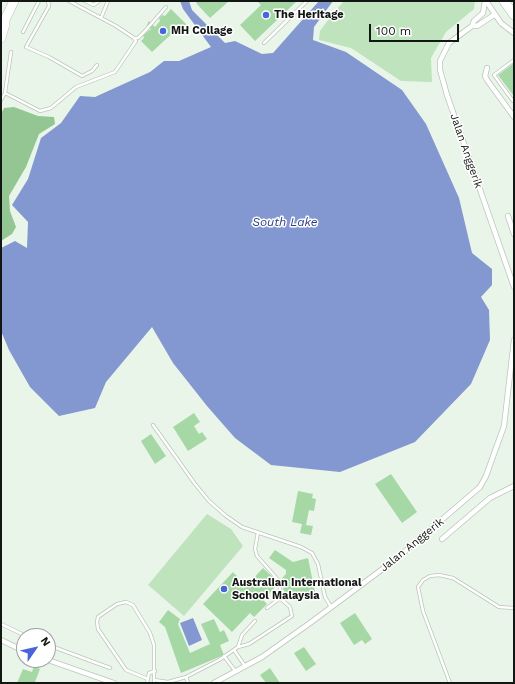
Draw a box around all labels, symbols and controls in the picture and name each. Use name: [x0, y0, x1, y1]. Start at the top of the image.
place label: The Heritage: [274, 8, 344, 22]
marker: The Heritage: [261, 10, 271, 20]
scale bar: [371, 16, 461, 42]
place label: MH Collage: [171, 24, 233, 38]
text: 100 m: [376, 24, 411, 38]
marker: MH Collage: [158, 26, 168, 36]
street label: Jalan Anggerik: [447, 112, 485, 190]
water label: South Lake: [252, 215, 318, 229]
street label: Jalan Anggerik: [377, 515, 447, 575]
place label: Australian International School Malaysia: [232, 576, 362, 602]
marker: Australian International School Malaysia: [219, 584, 229, 594]
north arrow: [16, 628, 56, 668]
text: N: [38, 635, 53, 649]

